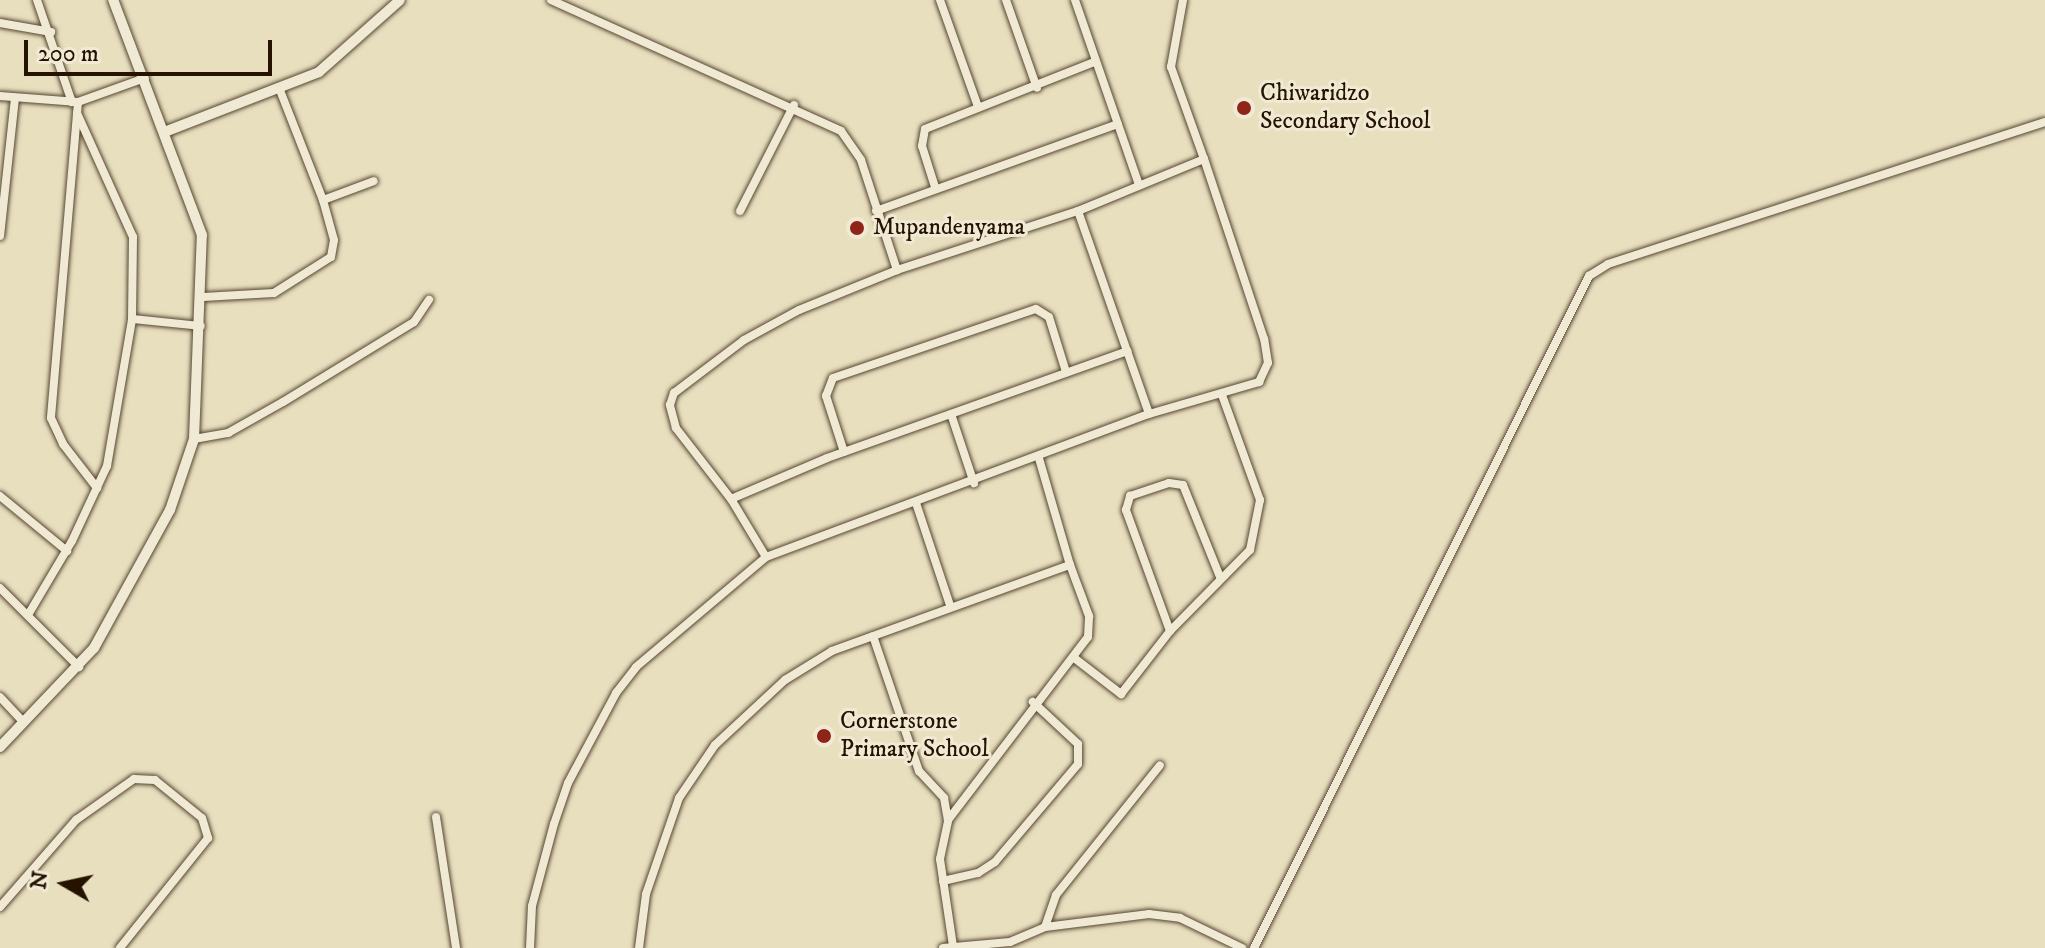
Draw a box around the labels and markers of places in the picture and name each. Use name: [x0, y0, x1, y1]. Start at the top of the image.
place label: Chiwaridzo Secondary School: [1260, 80, 1431, 136]
marker: Chiwaridzo Secondary School: [1235, 99, 1253, 117]
place label: Mupandenyama: [873, 214, 1025, 242]
marker: Mupandenyama: [848, 219, 866, 237]
place label: Cornerstone Primary School: [840, 708, 989, 764]
marker: Cornerstone Primary School: [815, 727, 833, 745]

